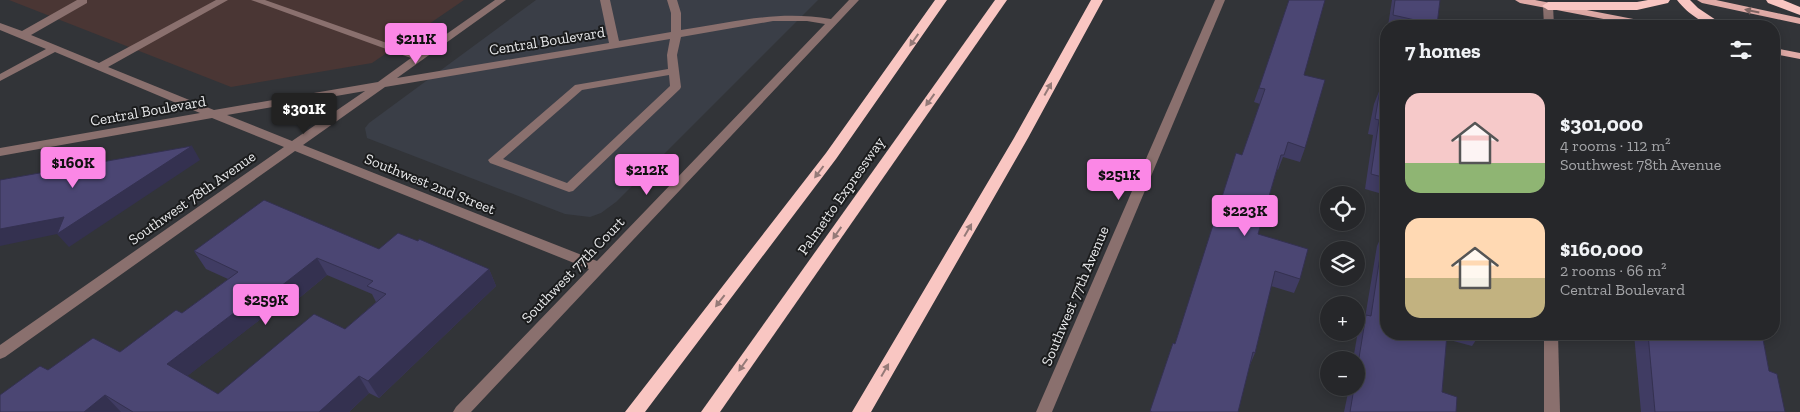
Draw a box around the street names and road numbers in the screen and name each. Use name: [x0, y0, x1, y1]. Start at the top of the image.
street label: Central Boulevard: [488, 23, 607, 59]
street label: Central Boulevard: [89, 92, 208, 130]
street label: Palmetto Expressway: [794, 133, 889, 258]
street label: Southwest 78th Avenue: [125, 147, 259, 249]
street label: Southwest 2nd Street: [362, 150, 498, 219]
street label: Southwest 77th Court: [518, 213, 629, 327]
street label: Southwest 77th Avenue: [1037, 223, 1113, 369]

